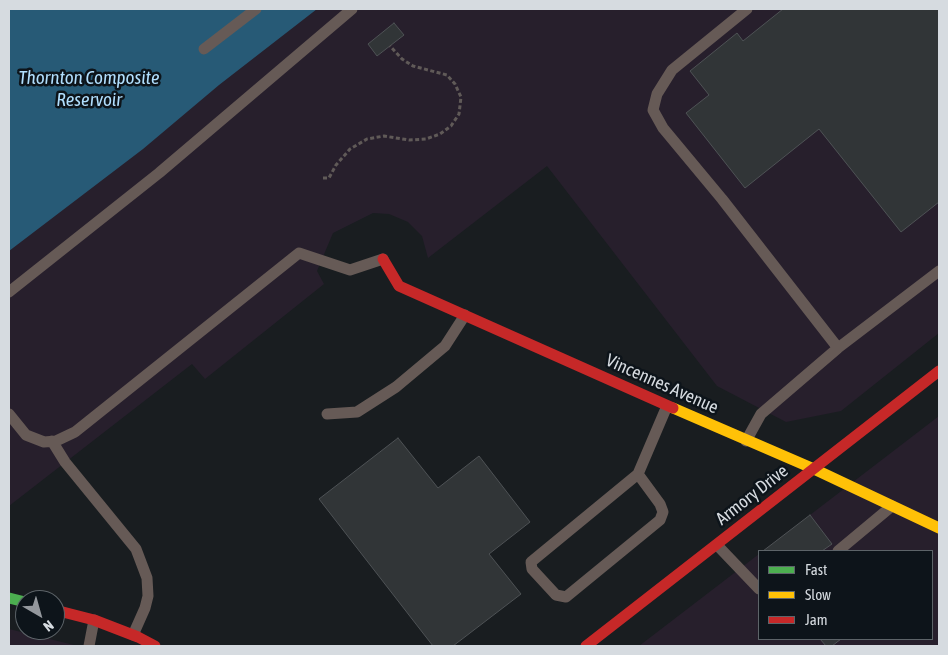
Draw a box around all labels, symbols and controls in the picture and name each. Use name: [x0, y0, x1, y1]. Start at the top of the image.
water label: Thornton Composite Reservoir: [18, 67, 160, 111]
street label: Vincennes Avenue: [602, 350, 722, 418]
street label: Armory Drive: [712, 460, 792, 530]
legend: [758, 550, 933, 640]
text: Fast: [805, 561, 827, 578]
text: Slow: [805, 586, 831, 603]
north arrow: [15, 590, 65, 640]
text: Jam: [805, 611, 828, 628]
text: N: [40, 617, 57, 635]

